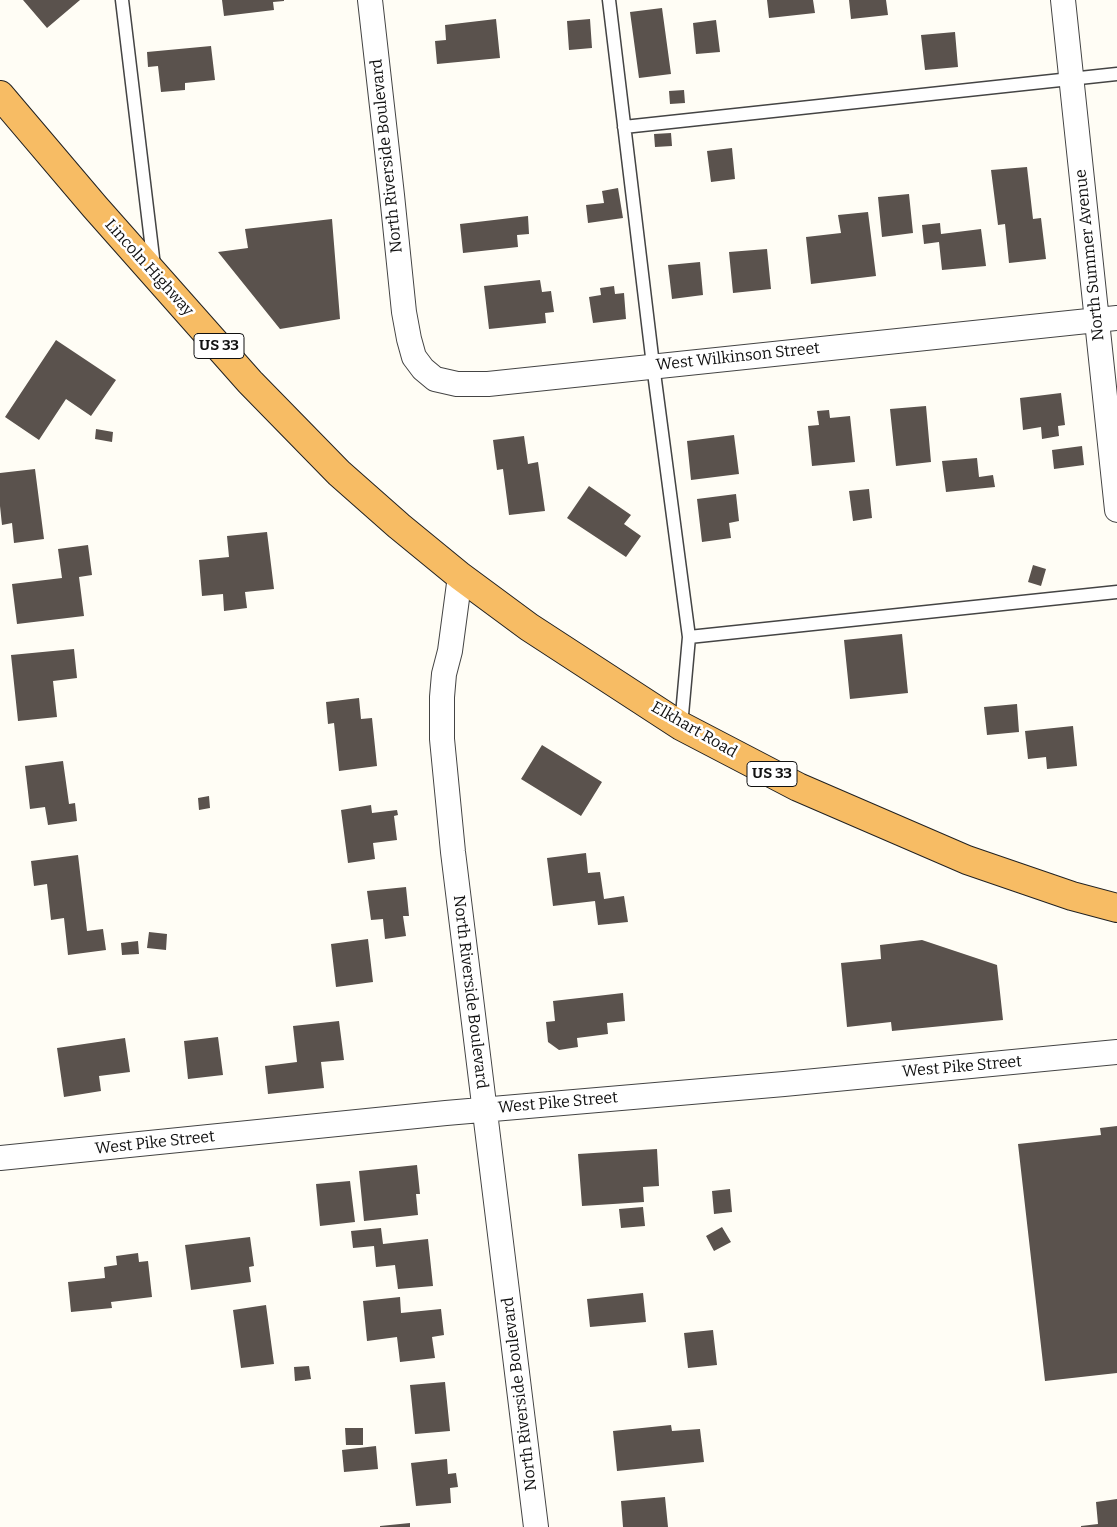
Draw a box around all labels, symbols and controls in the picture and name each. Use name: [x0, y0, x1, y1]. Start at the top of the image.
street label: North Riverside Boulevard: [367, 58, 407, 254]
street label: North Summer Avenue: [1071, 168, 1109, 342]
street label: Lincoln Highway: [101, 216, 197, 320]
road number: US 33: [194, 334, 244, 358]
street label: West Wilkinson Street: [655, 339, 821, 375]
street label: Elkhart Road: [648, 698, 740, 762]
road number: US 33: [747, 762, 797, 786]
street label: North Riverside Boulevard: [449, 894, 491, 1090]
street label: West Pike Street: [901, 1052, 1023, 1082]
street label: West Pike Street: [497, 1088, 619, 1118]
street label: West Pike Street: [94, 1127, 216, 1159]
street label: North Riverside Boulevard: [499, 1296, 541, 1492]

